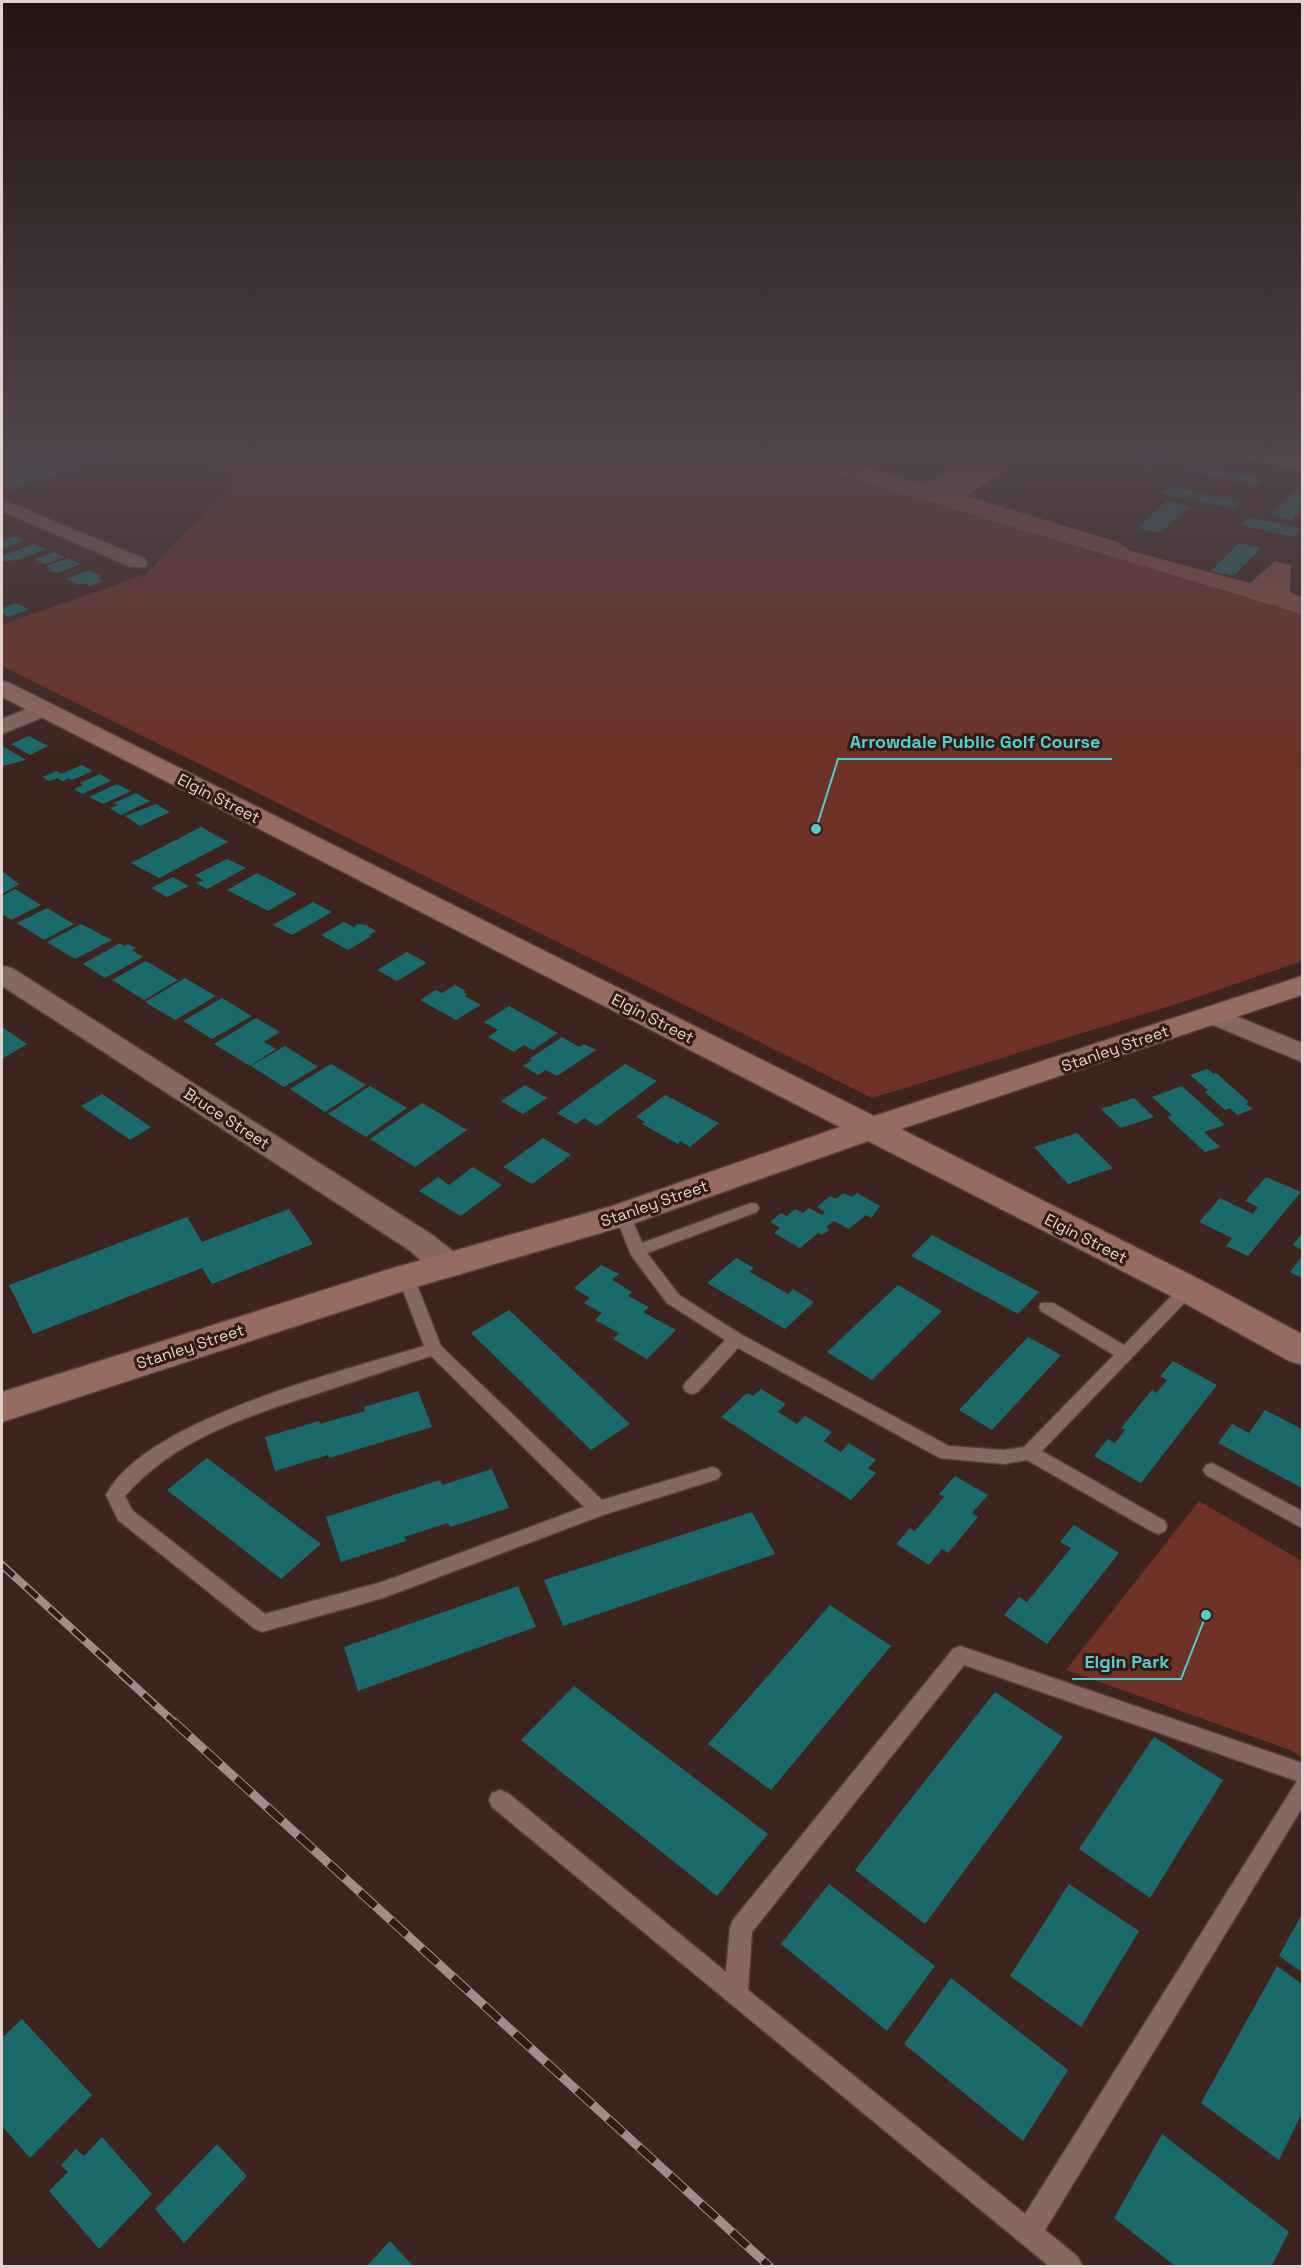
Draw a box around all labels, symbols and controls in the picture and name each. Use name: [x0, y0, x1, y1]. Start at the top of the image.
callout: Arrowdale Public Golf Course: [838, 723, 1112, 759]
text: Arrowdale Public Golf Course: [850, 730, 1100, 753]
street label: Elgin Street: [174, 769, 264, 828]
street label: Elgin Street: [608, 989, 698, 1048]
street label: Stanley Street: [1059, 1020, 1172, 1077]
street label: Bruce Street: [180, 1083, 274, 1154]
street label: Stanley Street: [598, 1175, 711, 1232]
street label: Elgin Street: [1041, 1209, 1131, 1268]
street label: Stanley Street: [133, 1319, 247, 1374]
callout: Elgin Park: [1072, 1643, 1181, 1679]
text: Elgin Park: [1084, 1650, 1170, 1673]

